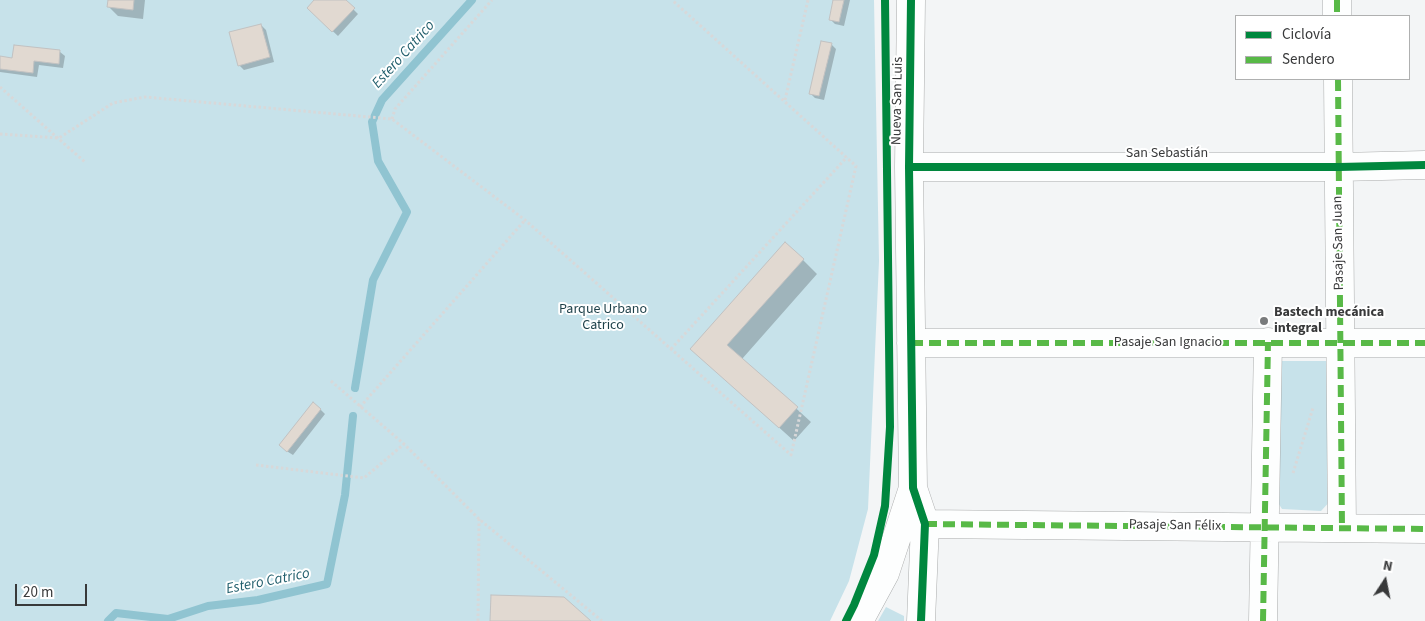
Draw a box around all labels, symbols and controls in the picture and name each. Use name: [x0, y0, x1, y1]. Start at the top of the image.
legend: [1235, 15, 1410, 80]
water label: Estero Catrico: [369, 17, 439, 93]
text: Ciclovía: [1282, 24, 1331, 45]
text: Sendero: [1282, 49, 1335, 70]
street label: Nueva San Luis: [889, 57, 907, 145]
street label: San Sebastián: [1126, 146, 1208, 162]
street label: Pasaje San Juan: [1330, 196, 1348, 290]
park label: Parque Urbano Catrico: [559, 302, 647, 334]
place label: Bastech mecánica integral: [1274, 305, 1384, 338]
marker: Bastech mecánica integral: [1258, 315, 1270, 327]
street label: Pasaje San Ignacio: [1114, 335, 1222, 351]
street label: Pasaje San Félix: [1129, 517, 1221, 535]
north arrow: [1360, 556, 1410, 606]
text: N: [1381, 556, 1394, 577]
water label: Estero Catrico: [225, 565, 311, 599]
scale bar: [18, 574, 90, 606]
text: 20 m: [23, 582, 53, 603]

